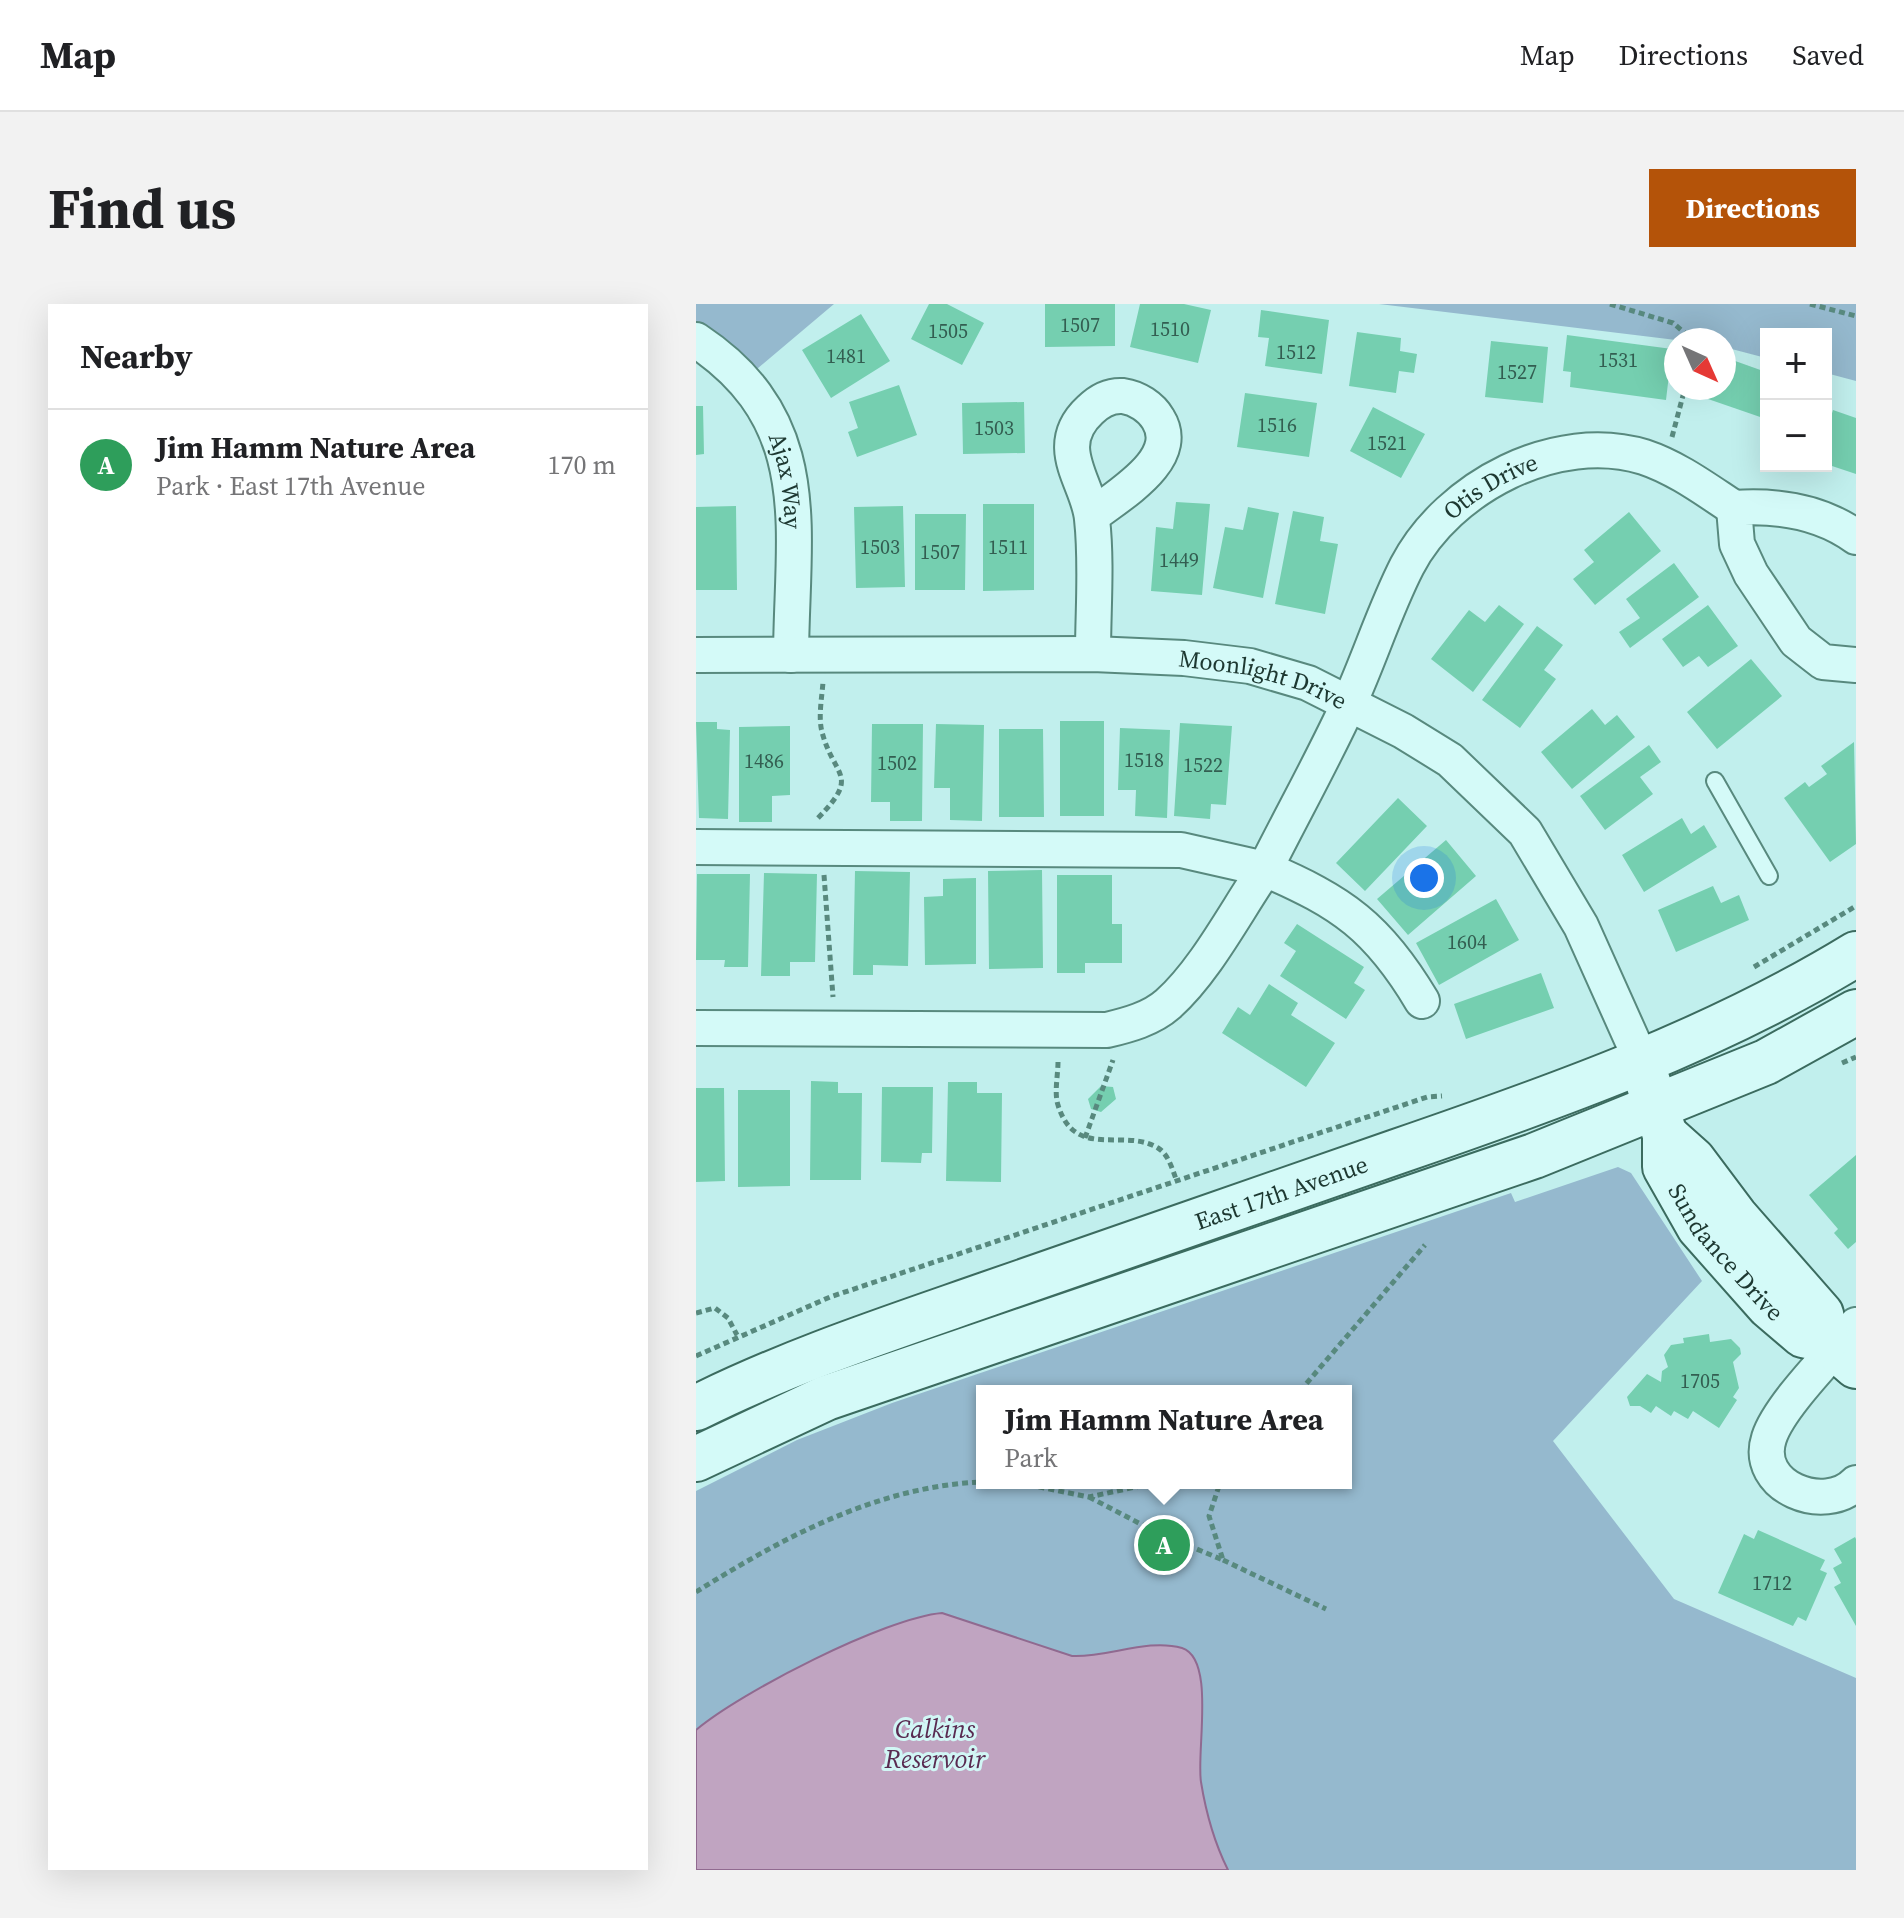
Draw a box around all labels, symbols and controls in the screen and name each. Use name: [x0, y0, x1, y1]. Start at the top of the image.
text: Map: [40, 29, 116, 81]
text: Map: [1520, 36, 1575, 74]
text: Directions: [1619, 36, 1748, 74]
text: Saved: [1792, 36, 1864, 74]
button: Directions: [1649, 169, 1856, 247]
text: Find us: [48, 170, 236, 247]
house number: 1507: [1060, 311, 1100, 339]
house number: 1510: [1150, 315, 1190, 343]
house number: 1505: [928, 317, 968, 345]
north arrow: [1664, 328, 1736, 400]
map controls: [1760, 328, 1832, 472]
button: +: [1760, 328, 1832, 400]
text: Nearby: [80, 333, 193, 379]
house number: 1512: [1276, 338, 1316, 366]
house number: 1481: [826, 342, 866, 370]
house number: 1531: [1598, 346, 1638, 374]
house number: 1527: [1497, 358, 1537, 386]
button: −: [1760, 400, 1832, 472]
house number: 1516: [1257, 411, 1297, 439]
house number: 1503: [974, 414, 1014, 442]
text: Jim Hamm Nature Area: [156, 427, 476, 468]
street label: Ajax Way: [761, 428, 810, 530]
house number: 1521: [1367, 429, 1407, 457]
street label: Otis Drive: [1435, 445, 1542, 527]
text: A: [97, 447, 115, 483]
text: 170 m: [548, 447, 616, 483]
text: Park · East 17th Avenue: [156, 468, 425, 504]
house number: 1503: [860, 533, 900, 561]
house number: 1511: [988, 533, 1028, 561]
house number: 1507: [920, 538, 960, 566]
house number: 1449: [1159, 546, 1199, 574]
street label: Moonlight Drive: [1177, 641, 1353, 717]
house number: 1518: [1124, 746, 1164, 774]
house number: 1486: [744, 747, 784, 775]
house number: 1502: [877, 749, 917, 777]
house number: 1522: [1183, 751, 1223, 779]
your location: [1404, 858, 1444, 898]
house number: 1604: [1447, 928, 1487, 956]
street label: East 17th Avenue: [1190, 1147, 1372, 1237]
street label: Sundance Drive: [1661, 1177, 1791, 1328]
house number: 1705: [1680, 1367, 1720, 1395]
popup: [976, 1385, 1352, 1489]
text: Jim Hamm Nature Area: [1004, 1399, 1324, 1440]
text: Park: [1004, 1440, 1058, 1476]
pin: A: [1138, 1515, 1190, 1575]
house number: 1712: [1752, 1569, 1792, 1597]
water label: Calkins Reservoir: [884, 1711, 986, 1777]

